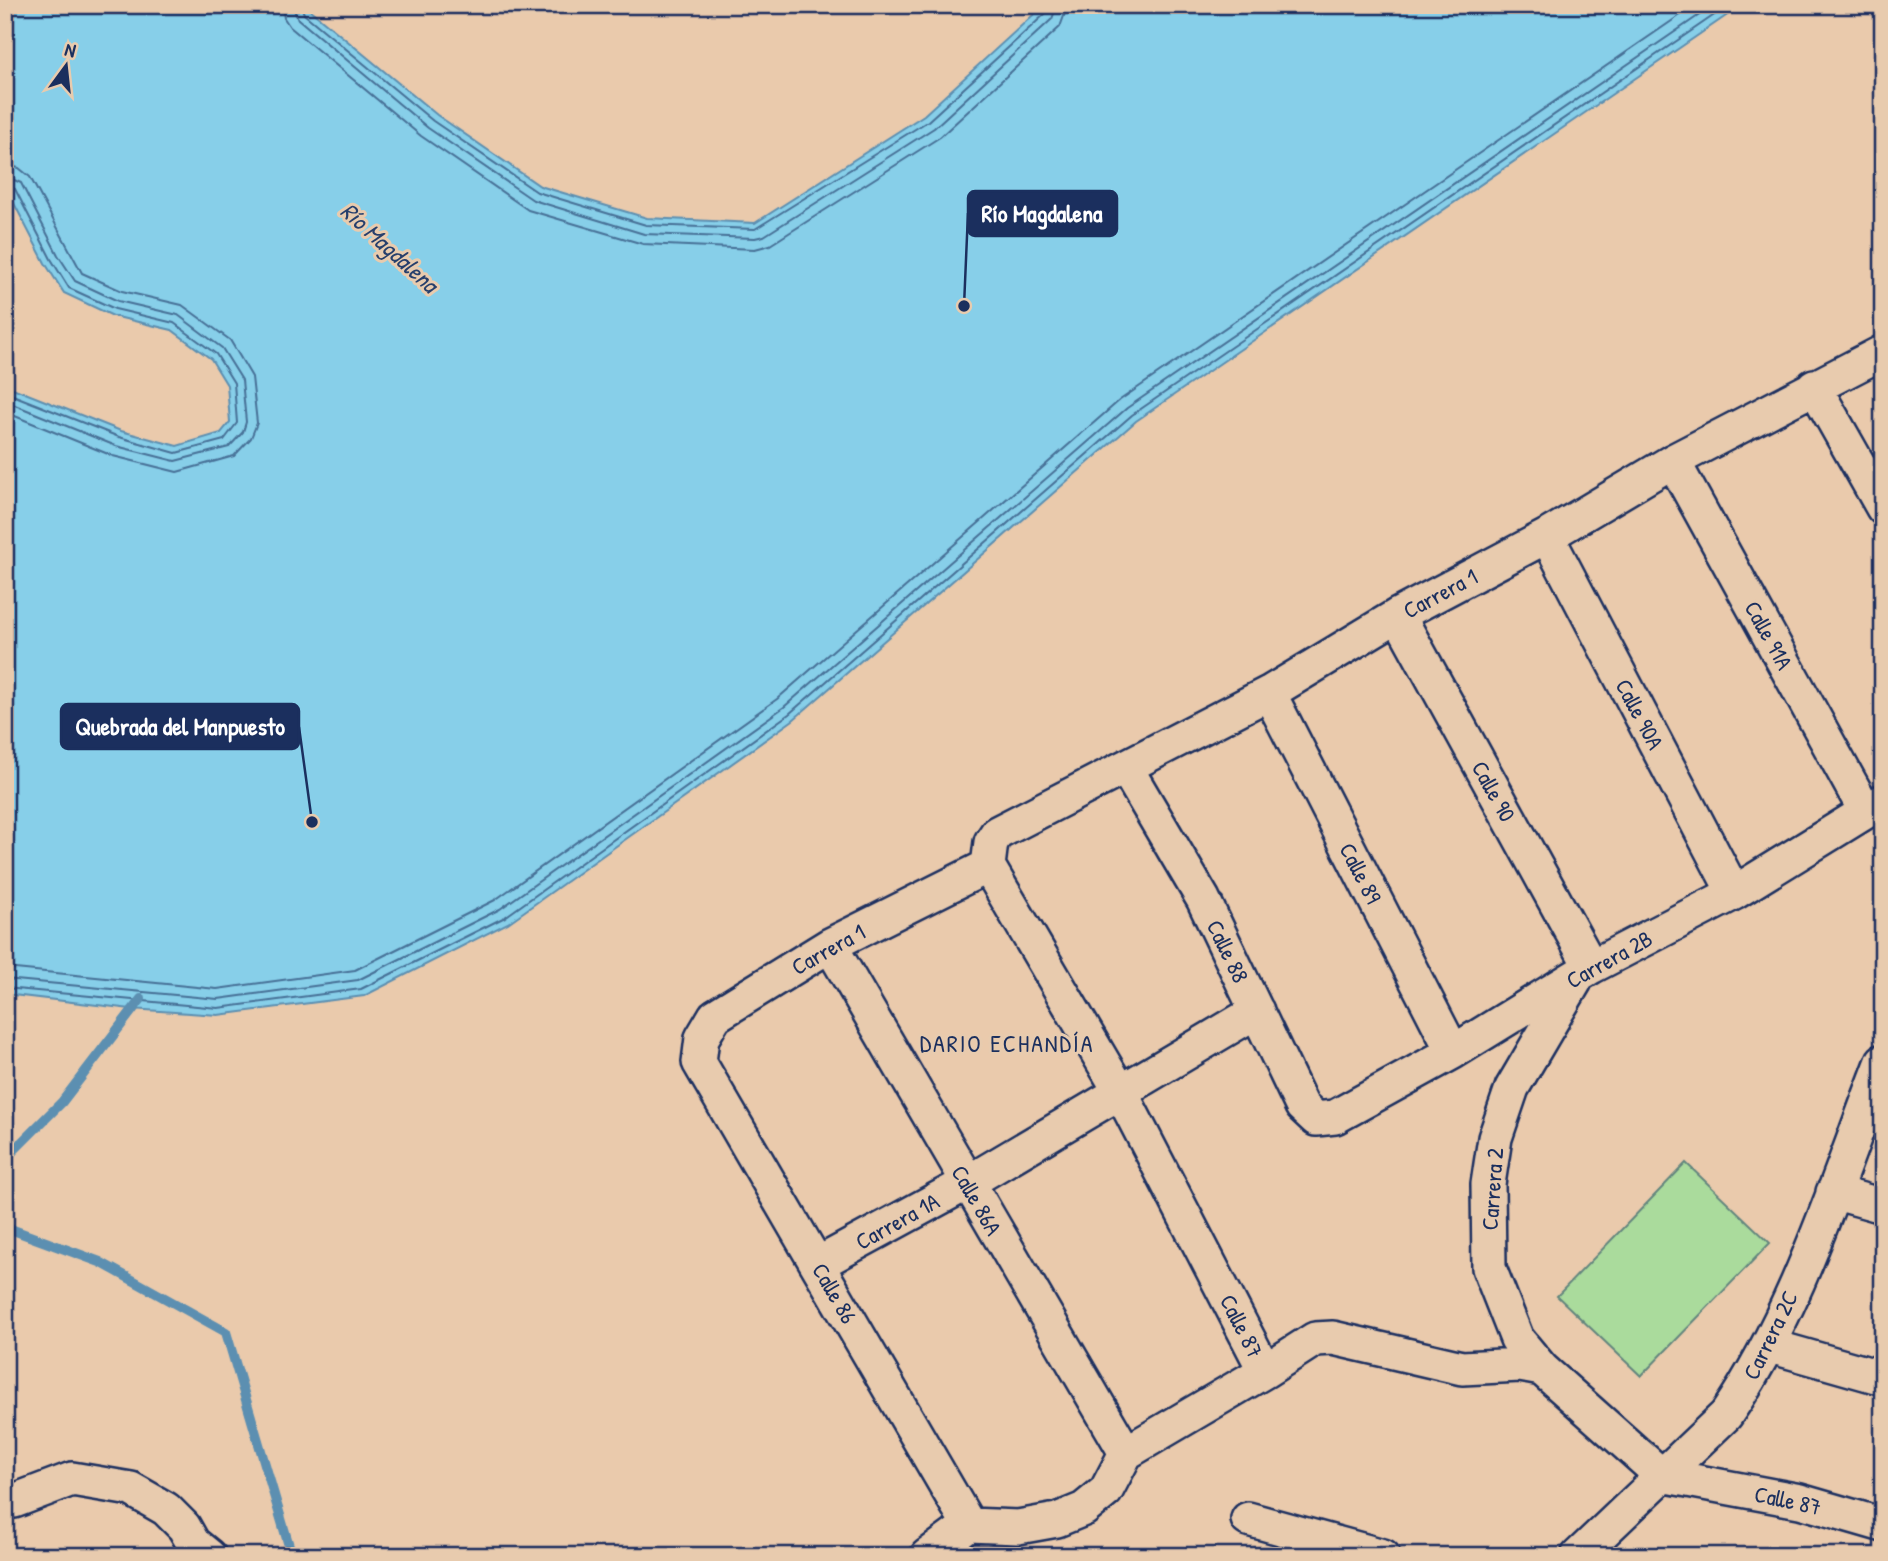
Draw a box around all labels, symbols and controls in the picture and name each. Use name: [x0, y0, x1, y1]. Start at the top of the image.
north arrow: [32, 32, 102, 102]
text: N: [62, 36, 79, 63]
callout: Río Magdalena: [968, 191, 1117, 236]
water label: Río Magdalena: [334, 195, 448, 302]
text: Río Magdalena: [982, 197, 1103, 230]
street label: Carrera 1: [1397, 561, 1483, 625]
street label: Calle 91A: [1738, 595, 1800, 675]
street label: Calle 90A: [1608, 673, 1672, 755]
callout: Quebrada del Manpuesto: [61, 704, 299, 749]
text: Quebrada del Manpuesto: [75, 710, 285, 743]
street label: Calle 90: [1465, 755, 1523, 827]
street label: Calle 89: [1333, 837, 1389, 909]
street label: Calle 88: [1200, 915, 1256, 987]
street label: Carrera 1: [786, 916, 870, 982]
street label: Carrera 2B: [1560, 923, 1658, 995]
district label: DARIO ECHANDÍA: [920, 1027, 1094, 1059]
street label: Carrera 2: [1474, 1147, 1510, 1231]
street label: Calle 86A: [944, 1159, 1010, 1241]
street label: Carrera 1A: [850, 1185, 944, 1257]
street label: Calle 86: [805, 1257, 865, 1329]
street label: Carrera 2C: [1735, 1286, 1805, 1384]
street label: Calle 87: [1213, 1289, 1271, 1363]
street label: Calle 87: [1752, 1478, 1824, 1522]

